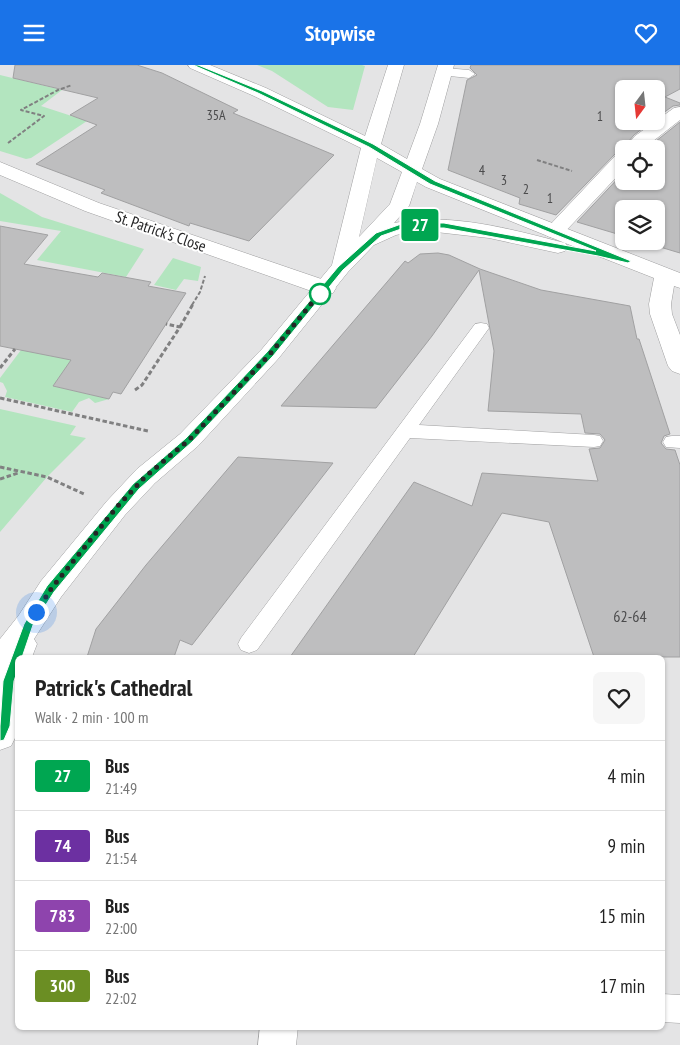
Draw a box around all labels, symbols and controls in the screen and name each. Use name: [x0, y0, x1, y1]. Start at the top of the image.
icon: menu: [20, 19, 48, 47]
text: Stopwise: [305, 19, 375, 47]
icon: heart: [632, 19, 660, 47]
north arrow: [615, 80, 665, 130]
map controls: [615, 80, 665, 250]
house number: 35A: [206, 106, 226, 124]
house number: 1: [597, 107, 603, 125]
button: locate: [615, 140, 665, 190]
house number: 4: [479, 161, 486, 179]
house number: 3: [501, 171, 507, 189]
house number: 2: [523, 180, 529, 198]
house number: 1: [547, 189, 553, 207]
button: layers: [615, 200, 665, 250]
street label: St. Patrick's Close: [113, 206, 209, 256]
line badge: 27: [398, 209, 442, 241]
text: 27: [411, 213, 429, 236]
unlabelled marker: [309, 283, 331, 305]
your location: [24, 600, 49, 625]
house number: 62-64: [613, 606, 647, 626]
text: Patrick's Cathedral: [35, 672, 192, 703]
button: heart: [593, 672, 645, 724]
text: Walk · 2 min · 100 m: [35, 707, 148, 727]
text: Bus: [105, 754, 129, 778]
text: 27: [54, 764, 71, 787]
text: 4 min: [608, 764, 645, 788]
text: 21:49: [105, 778, 137, 798]
text: Bus: [105, 824, 129, 848]
text: 74: [54, 834, 71, 857]
text: 9 min: [608, 834, 645, 858]
text: 21:54: [105, 848, 137, 868]
text: Bus: [105, 894, 129, 918]
text: 783: [50, 904, 75, 927]
text: 15 min: [599, 904, 645, 928]
text: 22:00: [105, 918, 137, 938]
text: Bus: [105, 964, 129, 988]
text: 300: [50, 974, 75, 997]
text: 17 min: [600, 974, 645, 998]
text: 22:02: [105, 988, 137, 1008]

